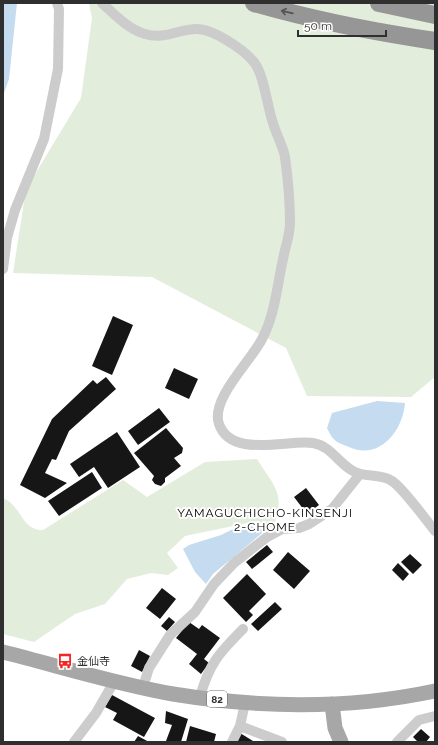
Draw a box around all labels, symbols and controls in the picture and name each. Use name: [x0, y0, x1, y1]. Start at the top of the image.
one-way arrow: [281, 8, 294, 15]
scale bar: [298, 12, 386, 38]
text: 50 m: [304, 19, 332, 33]
district label: YAMAGUCHICHO-KINSENJI 2-CHOME: [177, 506, 353, 534]
bus stop icon: 金仙寺: [56, 652, 74, 670]
place label: 金仙寺: [77, 655, 110, 668]
road number: 82: [207, 691, 227, 707]

